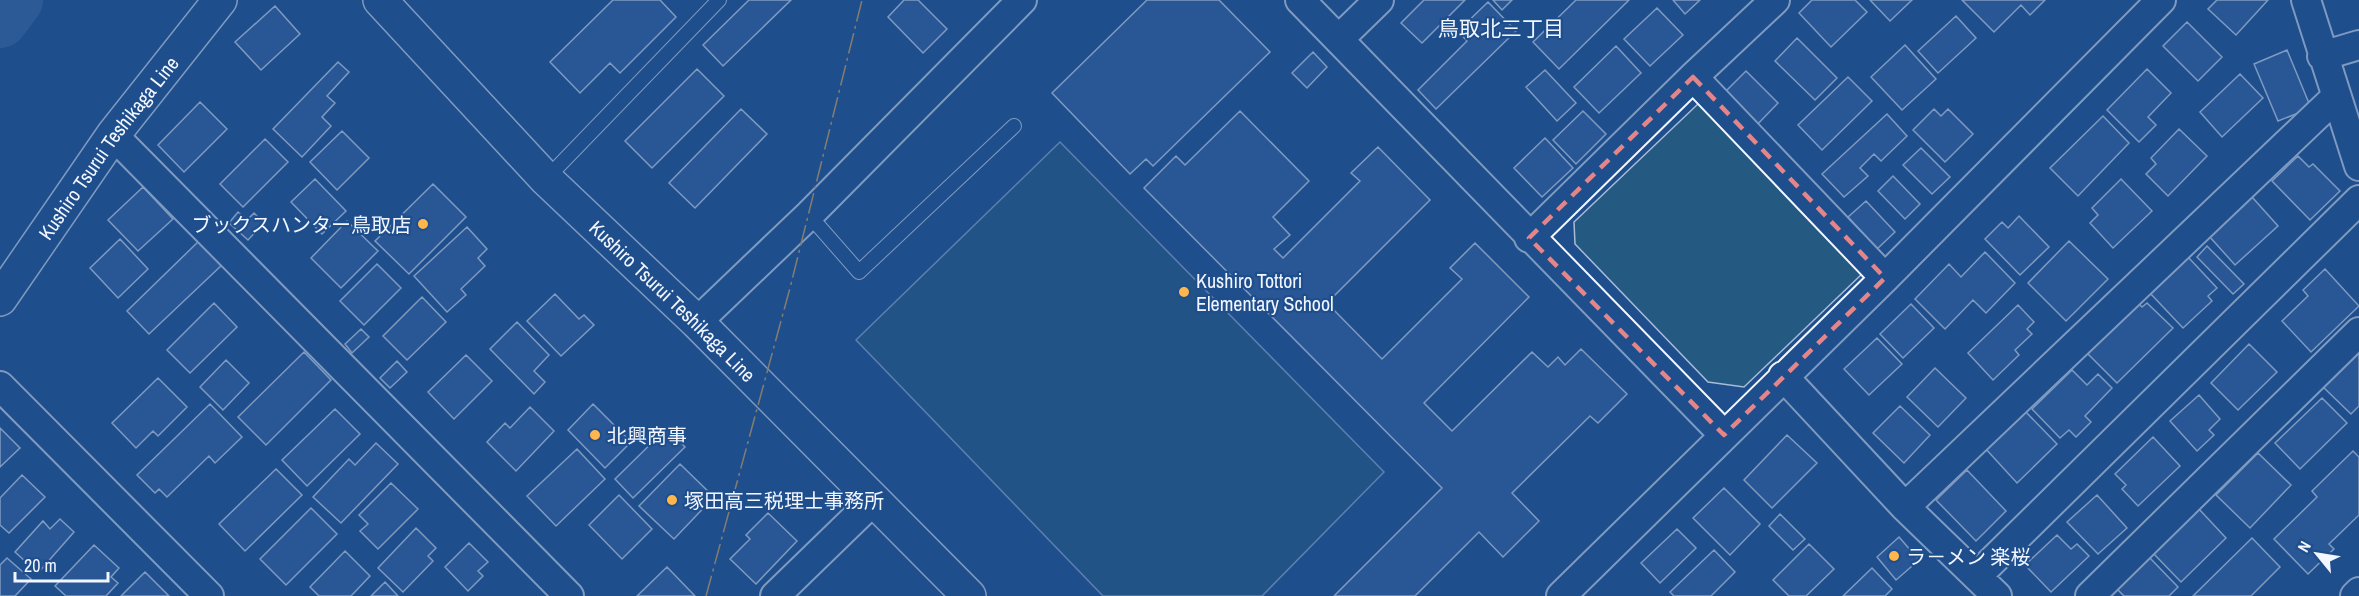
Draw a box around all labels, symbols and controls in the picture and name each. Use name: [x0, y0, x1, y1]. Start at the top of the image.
district label: 鳥取北三丁目: [1438, 14, 1564, 43]
street label: Kushiro Tsurui Teshikaga Line: [32, 50, 184, 245]
place label: ブックスハンター鳥取店: [192, 211, 411, 238]
street label: Kushiro Tsurui Teshikaga Line: [584, 214, 762, 387]
marker: ブックスハンター鳥取店: [416, 217, 430, 231]
place label: Kushiro Tottori Elementary School: [1196, 267, 1334, 317]
marker: Kushiro Tottori Elementary School: [1177, 285, 1191, 299]
place label: 北興商事: [607, 422, 687, 449]
marker: 北興商事: [588, 428, 602, 442]
place label: 塚田高三税理士事務所: [684, 487, 884, 514]
marker: 塚田高三税理士事務所: [665, 493, 679, 507]
north arrow: [2287, 524, 2347, 584]
text: N: [2292, 537, 2316, 556]
place label: ラ－メン 楽桜: [1906, 543, 2031, 570]
scale bar: [15, 545, 108, 583]
marker: ラ－メン 楽桜: [1887, 549, 1901, 563]
text: 20 m: [24, 553, 57, 578]

